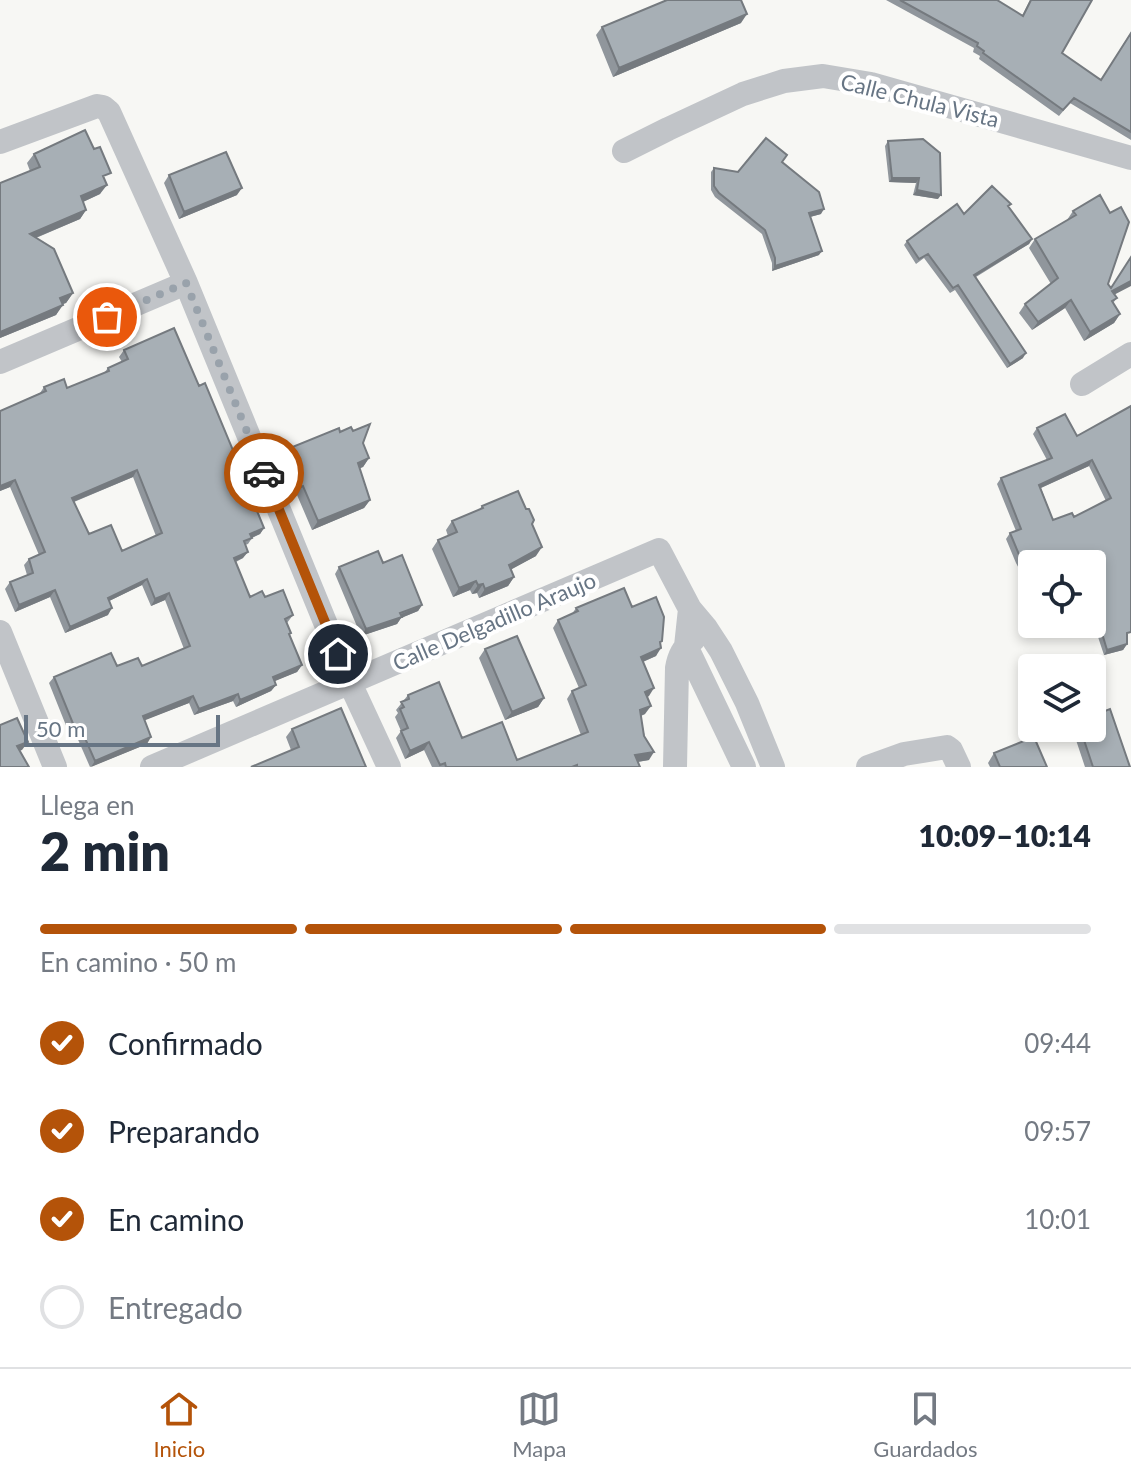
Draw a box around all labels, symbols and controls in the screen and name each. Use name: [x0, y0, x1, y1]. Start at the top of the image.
street label: Calle Chula Vista: [838, 67, 1002, 133]
pin: [73, 283, 141, 351]
icon: bag: [85, 295, 129, 339]
courier: [224, 433, 304, 513]
icon: car: [242, 451, 286, 495]
map controls: [1018, 550, 1106, 742]
button: locate: [1018, 550, 1106, 638]
street label: Calle Delgadillo Araujo: [388, 566, 600, 676]
pin: [304, 620, 372, 688]
icon: home: [316, 632, 360, 676]
button: layers: [1018, 654, 1106, 742]
scale bar: [24, 711, 220, 747]
text: 50 m: [36, 715, 85, 742]
text: Llega en: [40, 789, 135, 821]
text: 10:09–10:14: [918, 817, 1091, 853]
text: 2 min: [40, 820, 170, 882]
text: En camino · 50 m: [40, 946, 236, 978]
icon: check: [40, 1021, 84, 1065]
text: Confirmado: [108, 1025, 263, 1061]
text: 09:44: [1024, 1027, 1091, 1059]
icon: check: [40, 1109, 84, 1153]
text: Preparando: [108, 1113, 260, 1149]
text: 09:57: [1024, 1115, 1091, 1147]
icon: check: [40, 1197, 84, 1241]
text: En camino: [108, 1201, 244, 1237]
text: 10:01: [1024, 1203, 1091, 1235]
text: Entregado: [108, 1289, 243, 1325]
tab: Inicio: [153, 1387, 205, 1462]
tab: Mapa: [512, 1387, 566, 1462]
tab: Guardados: [873, 1387, 978, 1462]

